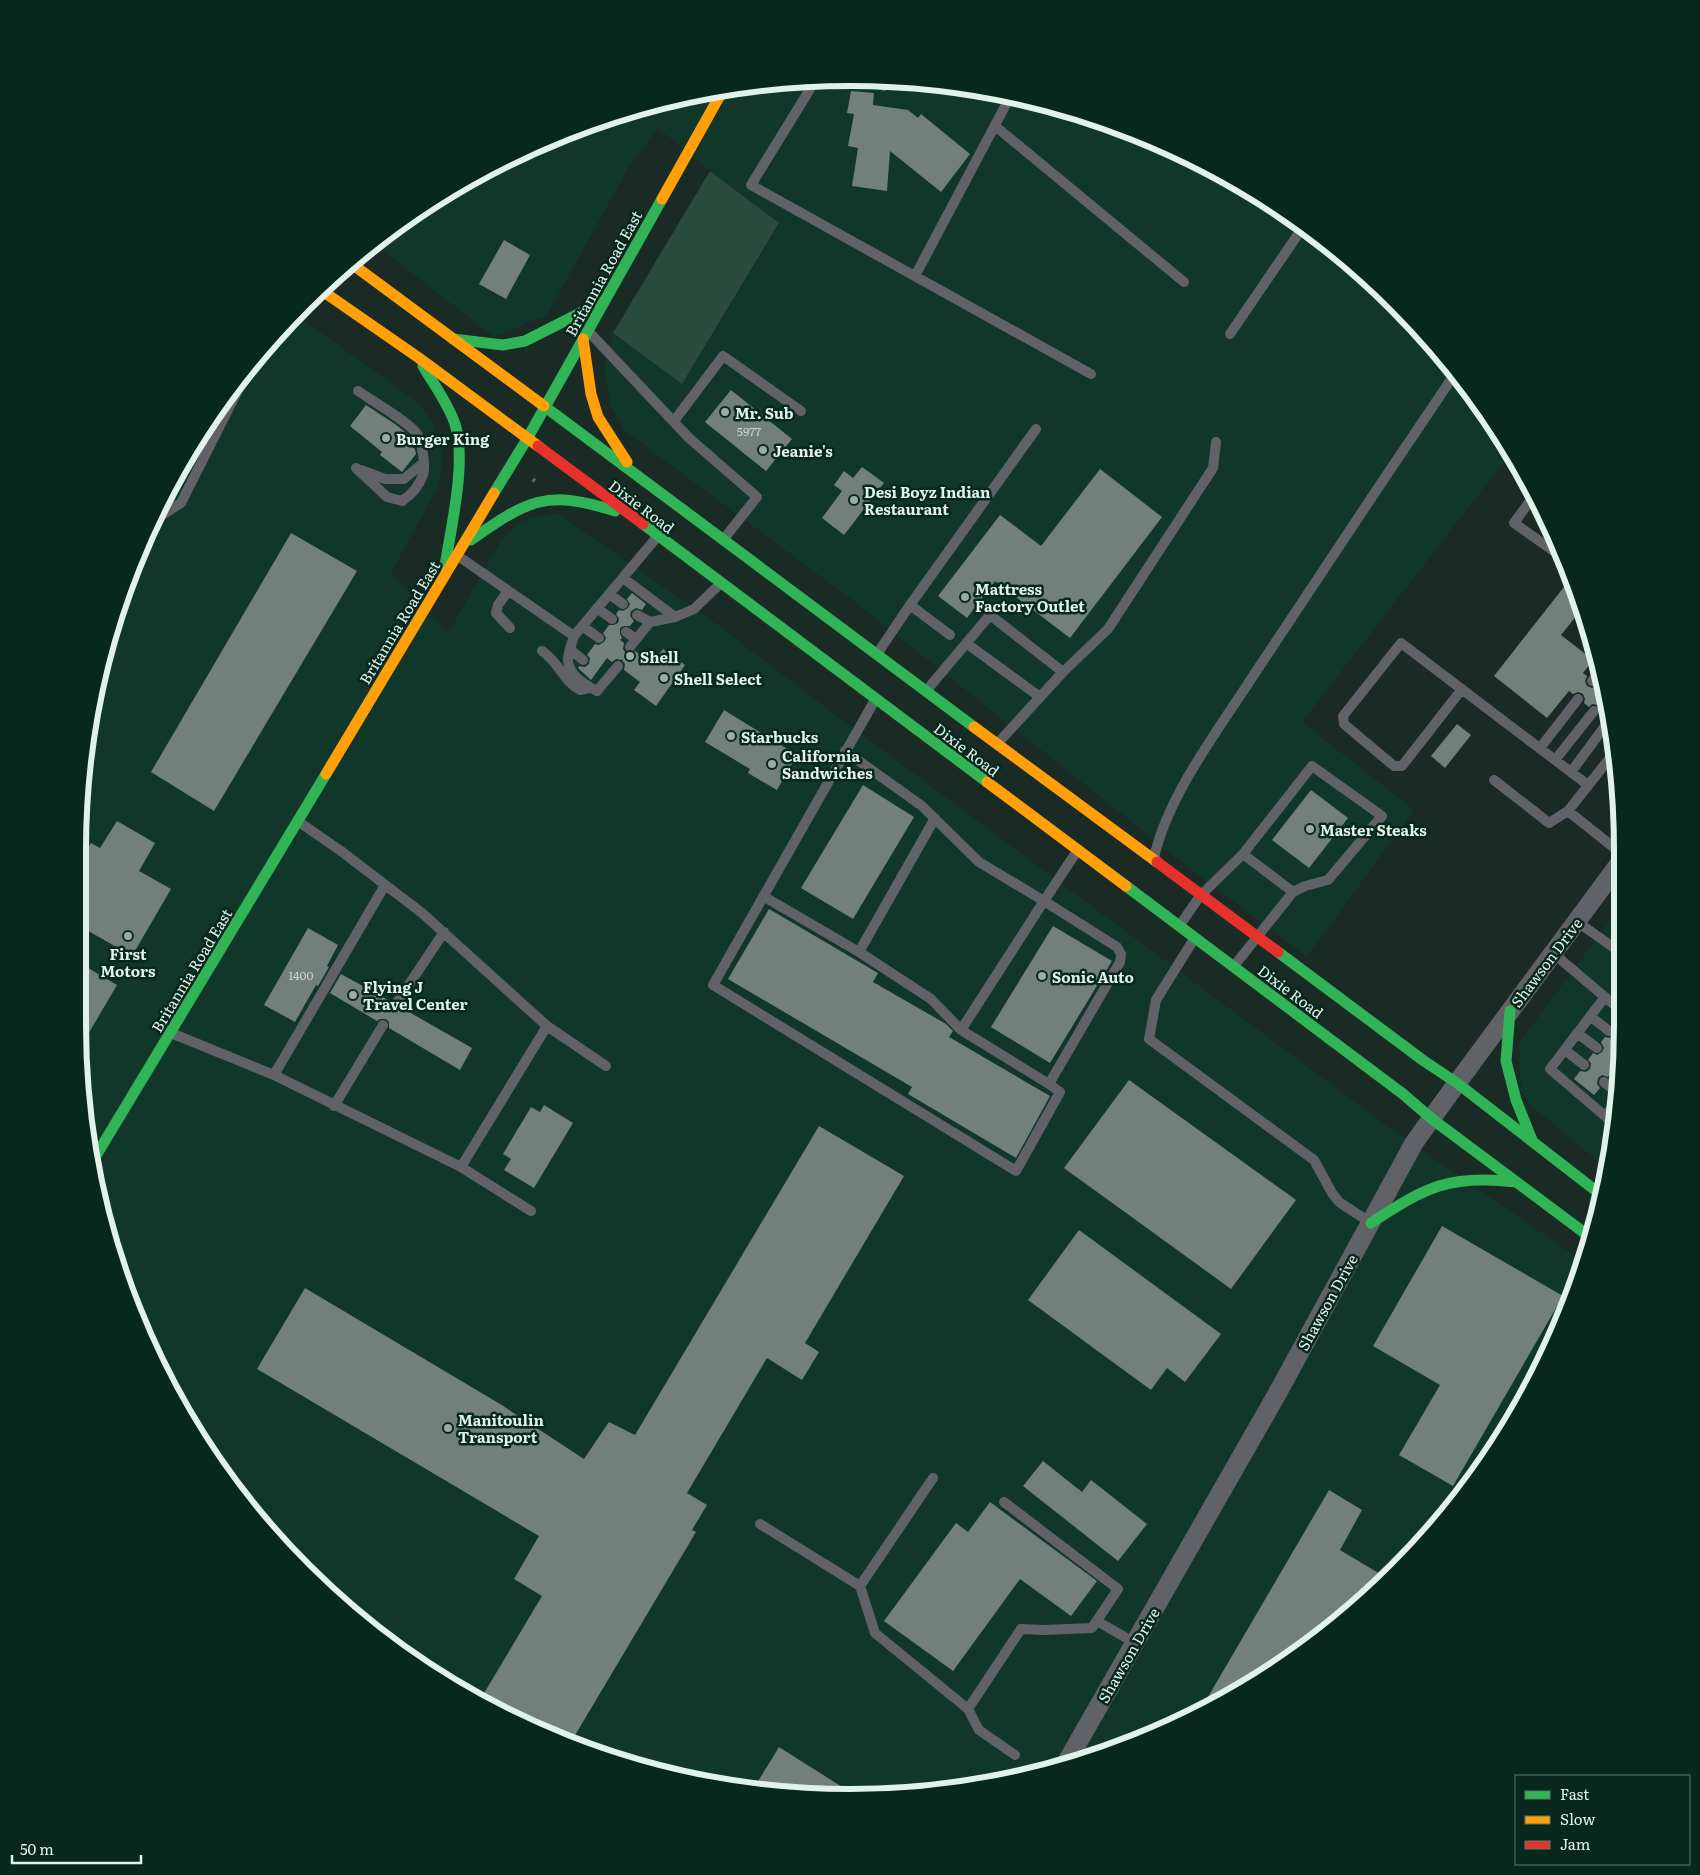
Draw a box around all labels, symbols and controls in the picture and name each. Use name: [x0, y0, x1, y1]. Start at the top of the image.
street label: Britannia Road East: [559, 206, 647, 340]
place label: Mr. Sub: [735, 401, 794, 424]
marker: Mr. Sub: [719, 406, 731, 418]
house number: 5977: [737, 422, 761, 440]
place label: Burger King: [396, 427, 490, 450]
marker: Burger King: [380, 432, 392, 444]
place label: Jeanie's: [773, 439, 833, 462]
marker: Jeanie's: [757, 444, 769, 456]
street label: Dixie Road: [604, 474, 680, 538]
place label: Desi Boyz Indian Restaurant: [864, 480, 991, 520]
marker: Desi Boyz Indian Restaurant: [848, 494, 860, 506]
street label: Britannia Road East: [353, 556, 445, 688]
place label: Mattress Factory Outlet: [975, 577, 1085, 617]
marker: Mattress Factory Outlet: [959, 591, 971, 603]
place label: Shell: [640, 645, 679, 668]
marker: Shell: [624, 650, 636, 662]
place label: Shell Select: [674, 667, 762, 690]
marker: Shell Select: [658, 672, 670, 684]
street label: Dixie Road: [929, 717, 1005, 781]
place label: Starbucks: [741, 725, 819, 748]
marker: Starbucks: [725, 730, 737, 742]
place label: California Sandwiches: [782, 744, 873, 784]
marker: California Sandwiches: [766, 758, 778, 770]
place label: Master Steaks: [1320, 818, 1427, 841]
marker: Master Steaks: [1304, 823, 1316, 835]
street label: Britannia Road East: [145, 904, 237, 1036]
street label: Shawson Drive: [1505, 912, 1588, 1012]
marker: First Motors: [122, 930, 134, 942]
place label: First Motors: [100, 942, 156, 982]
street label: Dixie Road: [1253, 959, 1329, 1023]
place label: Sonic Auto: [1052, 965, 1134, 988]
house number: 1400: [289, 966, 314, 984]
marker: Sonic Auto: [1036, 970, 1048, 982]
place label: Flying J Travel Center: [363, 975, 468, 1015]
marker: Flying J Travel Center: [347, 989, 359, 1001]
street label: Shawson Drive: [1291, 1249, 1363, 1354]
place label: Manitoulin Transport: [458, 1408, 544, 1448]
marker: Manitoulin Transport: [442, 1422, 454, 1434]
street label: Shawson Drive: [1091, 1603, 1165, 1707]
legend: [1515, 1775, 1690, 1865]
text: Fast: [1560, 1782, 1589, 1805]
text: Slow: [1560, 1807, 1595, 1830]
scale bar: [12, 1832, 141, 1864]
text: Jam: [1560, 1832, 1591, 1855]
text: 50 m: [20, 1837, 54, 1860]

